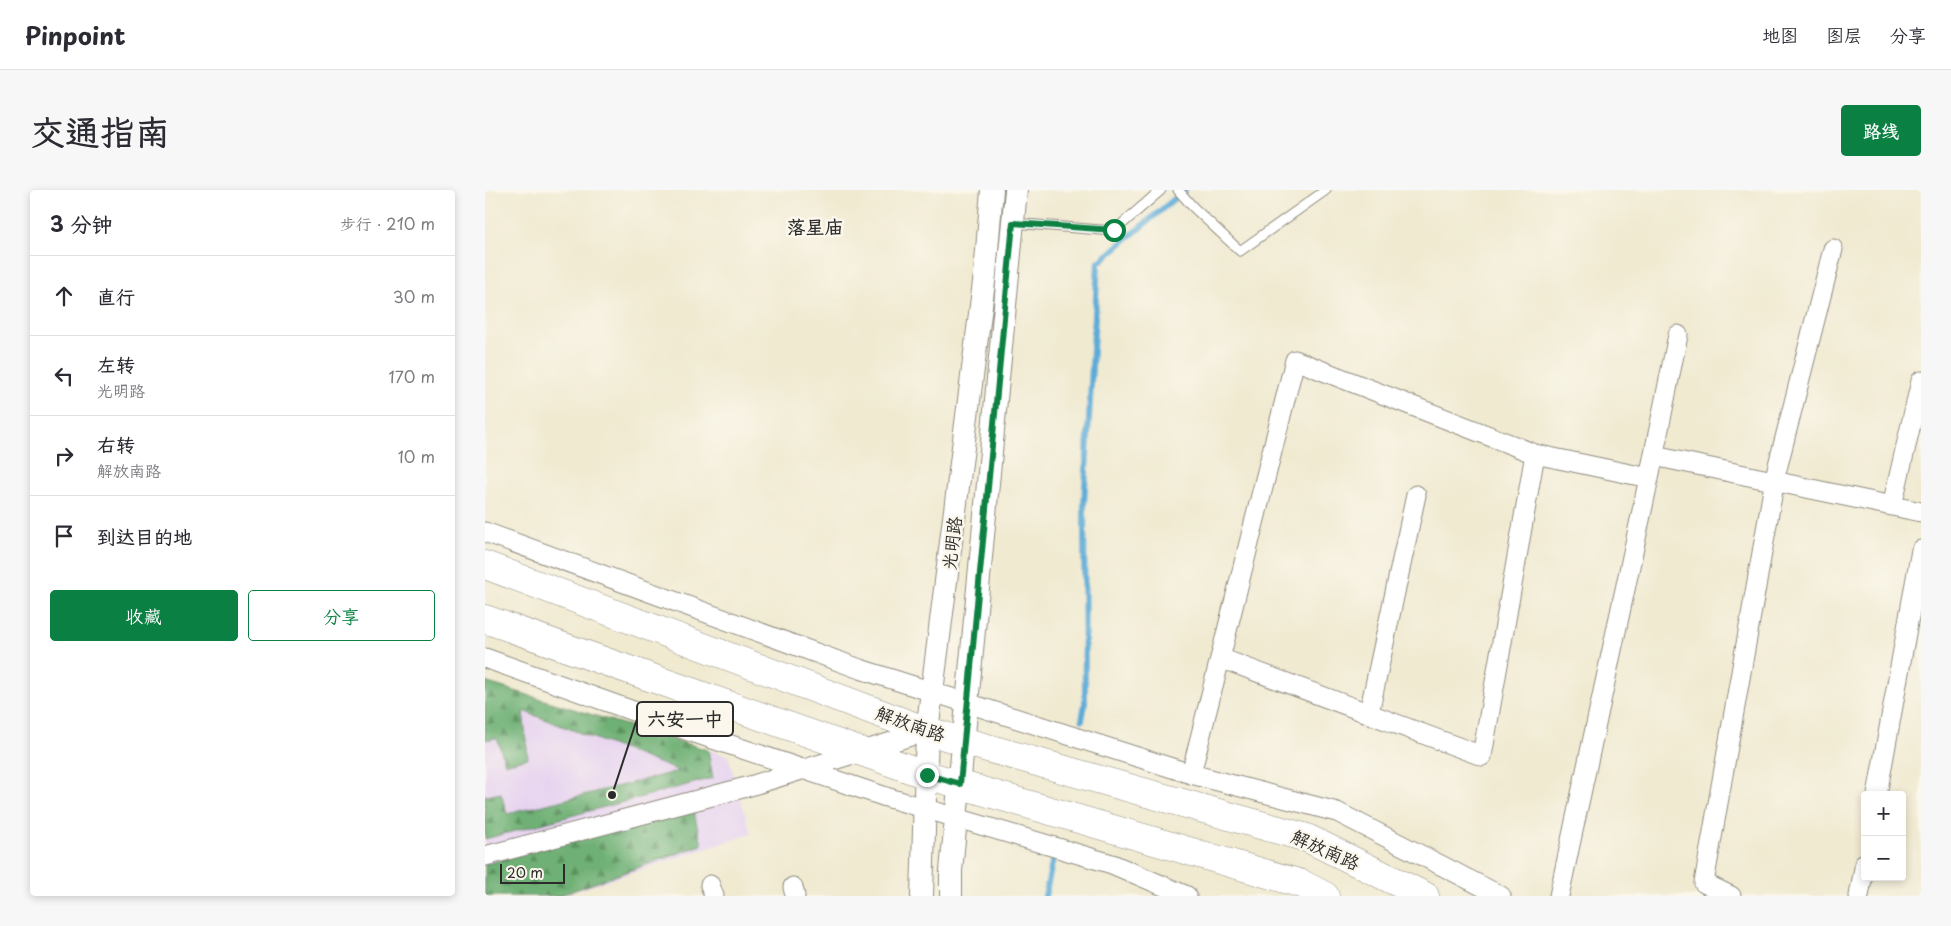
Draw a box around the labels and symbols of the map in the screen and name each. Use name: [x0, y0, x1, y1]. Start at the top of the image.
district label: 落星庙: [786, 212, 844, 240]
route start: [1103, 219, 1126, 242]
street label: 光明路: [934, 515, 968, 571]
street label: 解放南路: [873, 699, 949, 747]
callout: 六安一中: [637, 702, 733, 736]
text: 六安一中: [647, 704, 723, 732]
route end: [916, 764, 939, 787]
street label: 解放南路: [1288, 822, 1364, 876]
scale bar: [500, 861, 565, 884]

